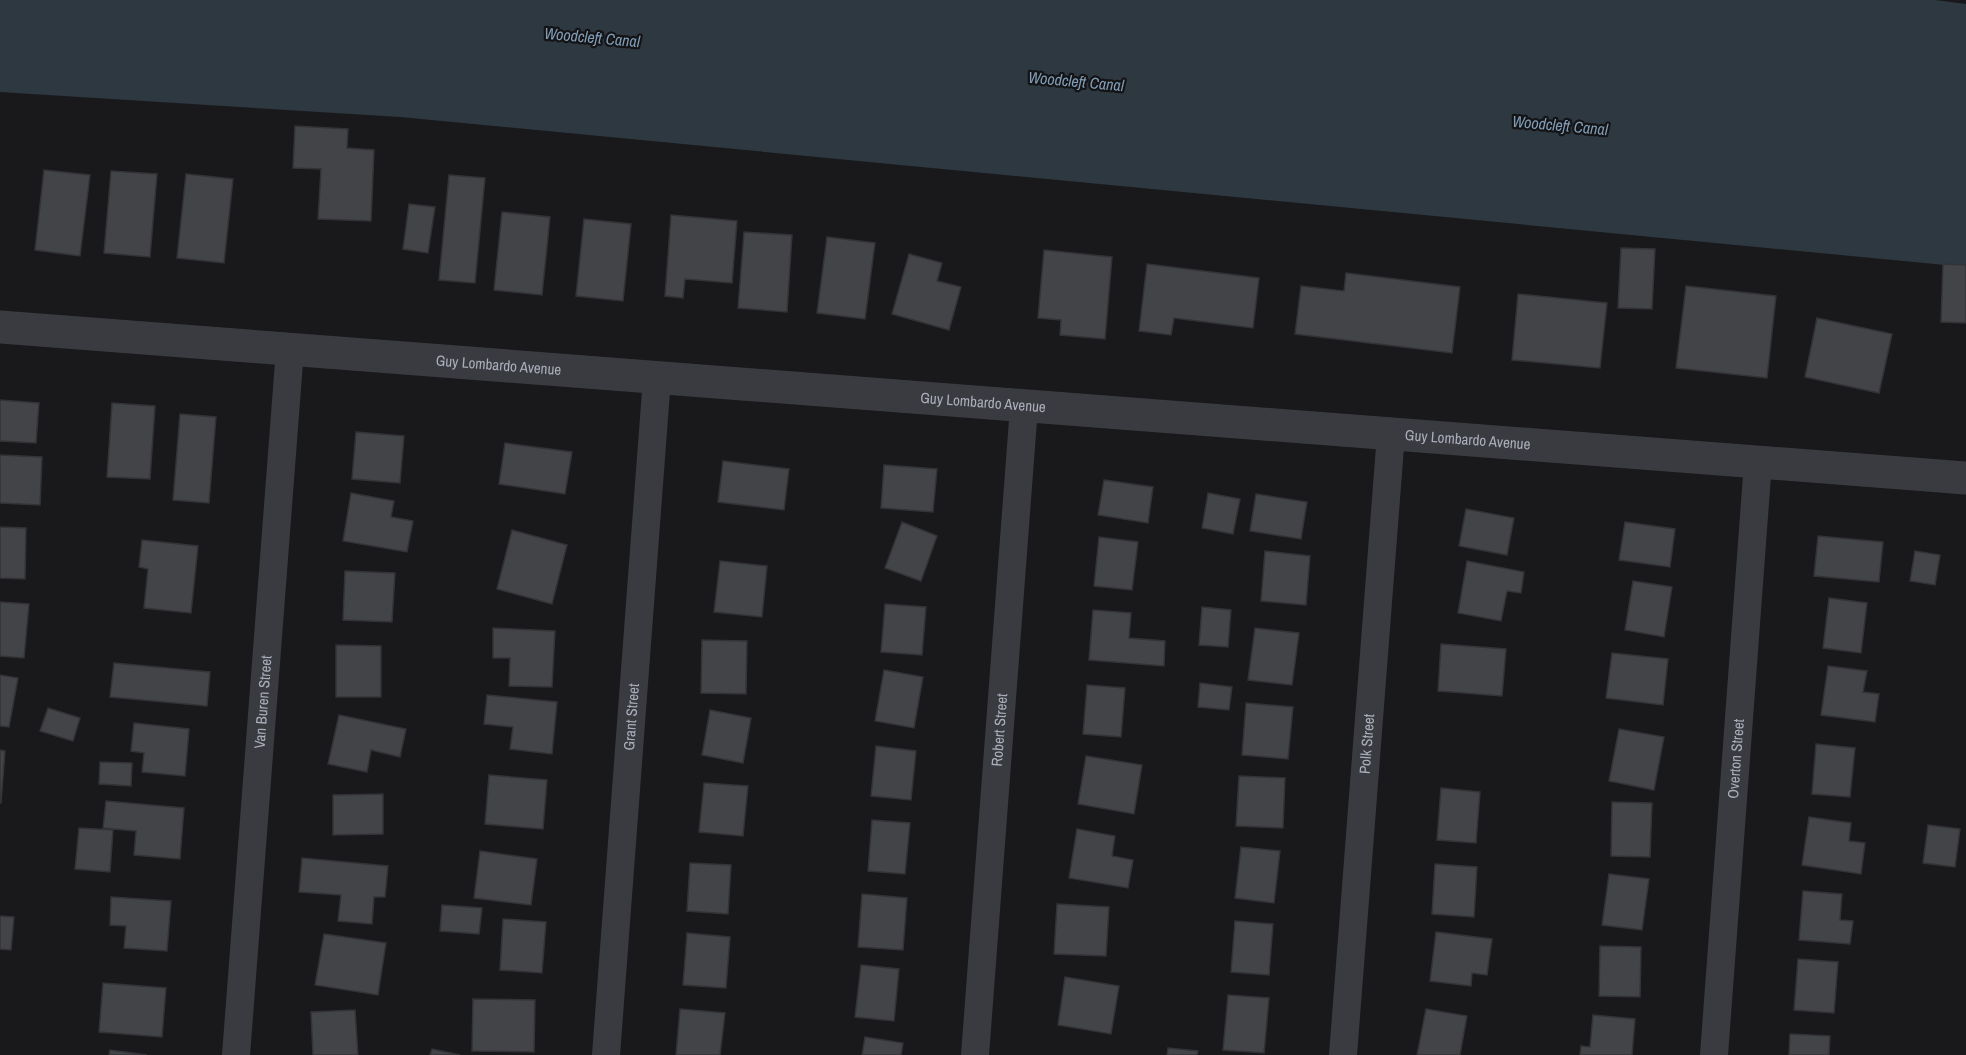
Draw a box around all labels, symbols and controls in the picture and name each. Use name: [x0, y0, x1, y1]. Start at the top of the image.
water label: Woodcleft Canal: [543, 22, 642, 52]
water label: Woodcleft Canal: [1027, 66, 1126, 96]
water label: Woodcleft Canal: [1511, 110, 1610, 140]
street label: Guy Lombardo Avenue: [435, 350, 562, 380]
street label: Guy Lombardo Avenue: [920, 387, 1047, 417]
street label: Guy Lombardo Avenue: [1404, 424, 1531, 455]
street label: Van Buren Street: [248, 654, 277, 749]
street label: Grant Street: [618, 682, 644, 751]
street label: Robert Street: [986, 692, 1012, 767]
street label: Polk Street: [1354, 712, 1379, 775]
street label: Overton Street: [1722, 717, 1749, 799]

